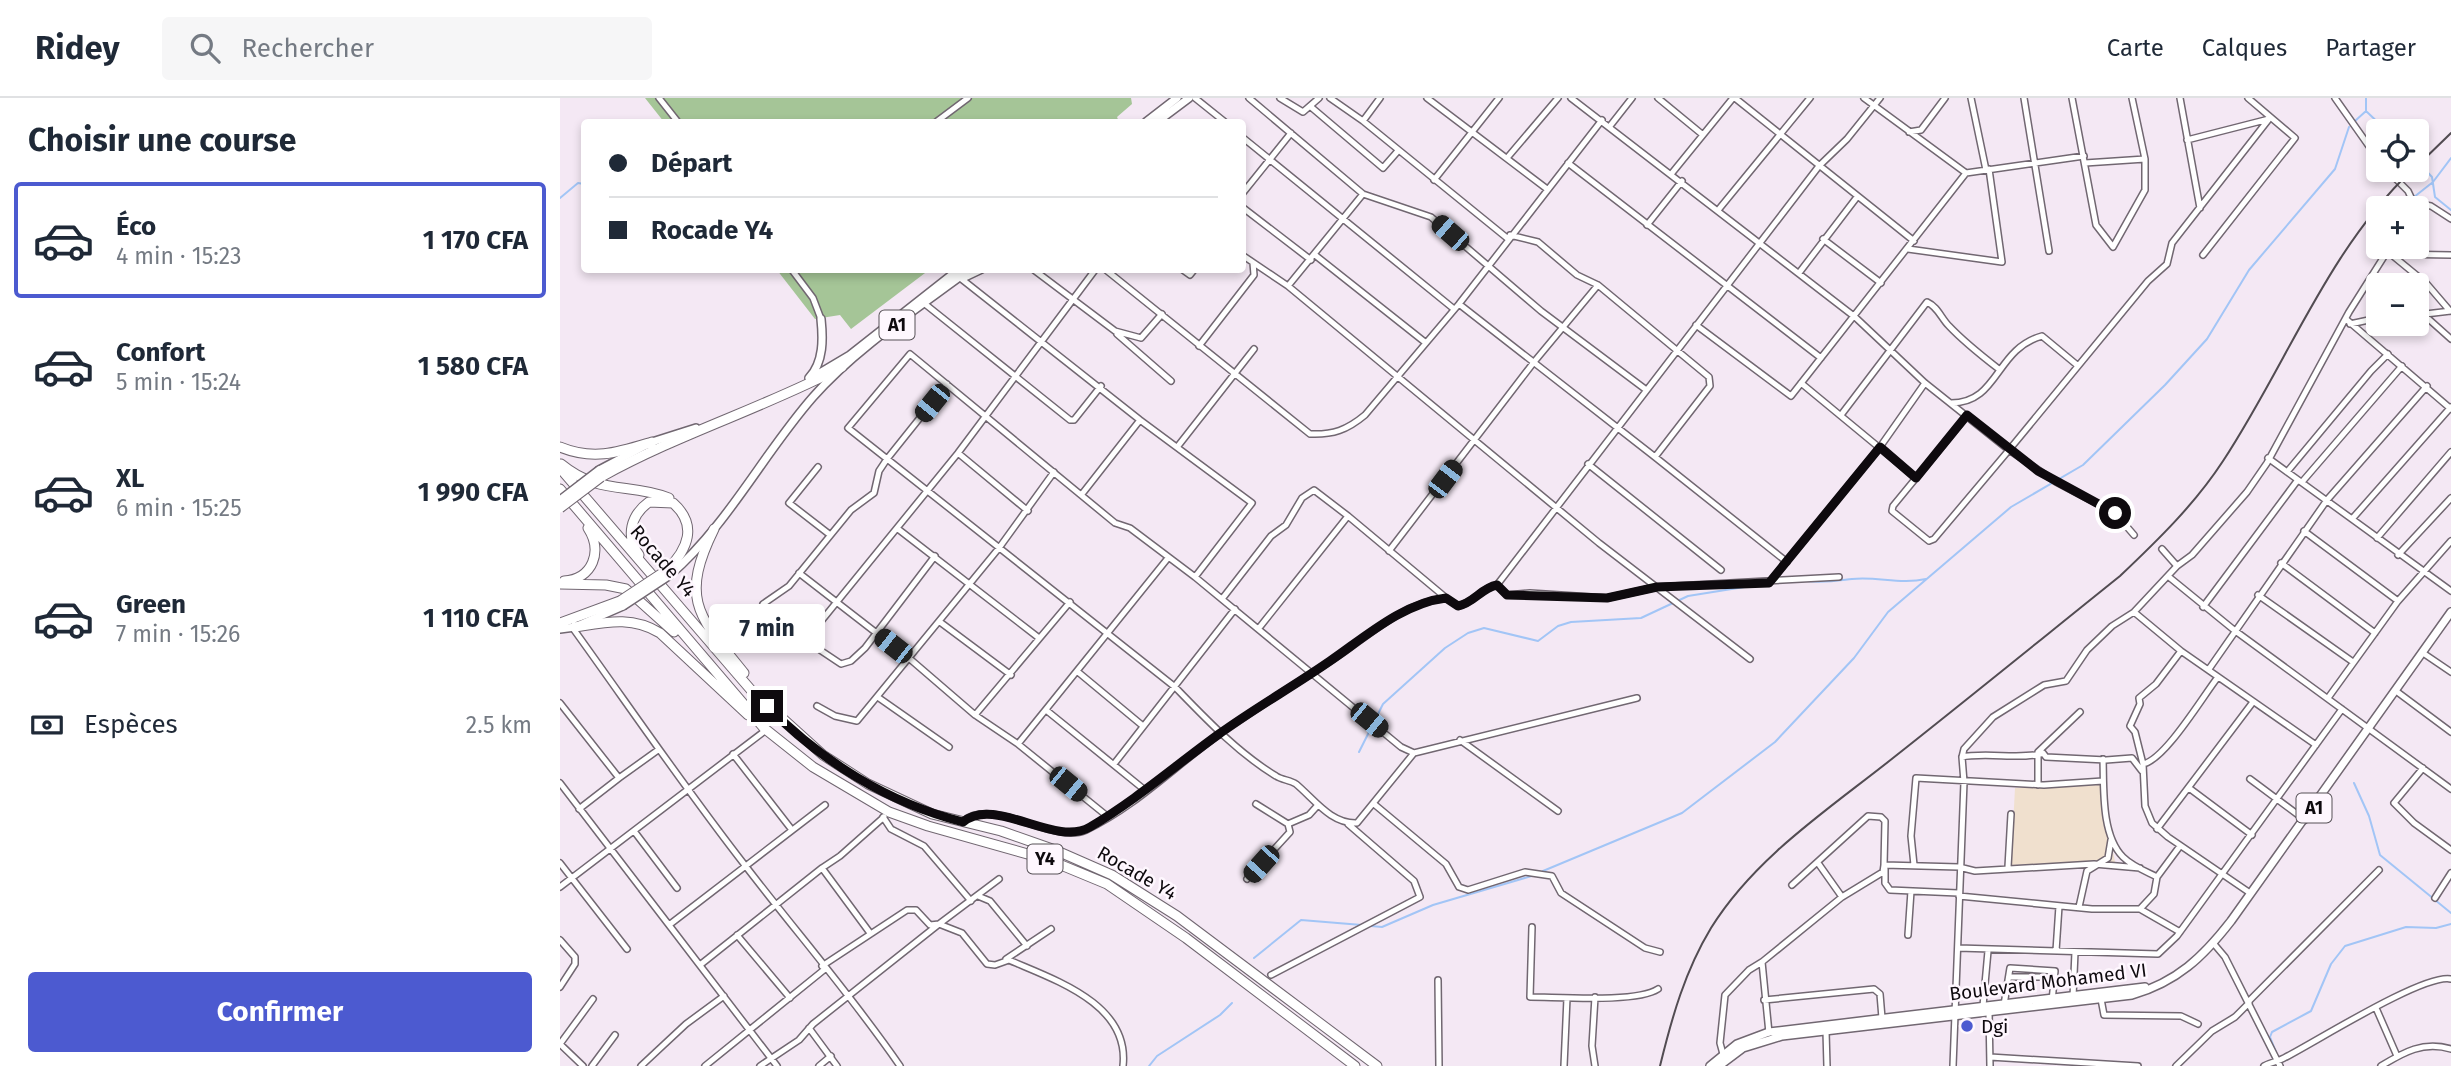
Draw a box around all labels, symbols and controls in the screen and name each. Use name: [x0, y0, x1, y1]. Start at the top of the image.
search box: [162, 17, 652, 80]
text: Ridey: [35, 28, 120, 68]
icon: search: [186, 29, 224, 67]
text: Rechercher: [242, 33, 374, 64]
text: Carte: [2107, 34, 2164, 62]
text: Calques: [2202, 34, 2287, 62]
text: Partager: [2325, 34, 2416, 62]
map controls: [2366, 119, 2429, 336]
button: locate: [2366, 119, 2429, 182]
text: Choisir une course: [28, 121, 296, 159]
text: Départ: [651, 148, 732, 179]
button: +: [2366, 196, 2429, 259]
icon: car: [32, 209, 95, 272]
text: Éco: [116, 211, 156, 242]
car: [1428, 211, 1473, 255]
text: Rocade Y4: [651, 215, 773, 246]
text: 1 170 CFA: [423, 225, 528, 256]
text: 4 min · 15:23: [116, 242, 241, 270]
button: −: [2366, 273, 2429, 336]
road number: A1: [880, 310, 914, 340]
icon: car: [32, 335, 95, 398]
text: Confort: [116, 337, 205, 368]
text: 1 580 CFA: [418, 351, 528, 382]
text: 5 min · 15:24: [116, 368, 241, 396]
car: [911, 380, 954, 426]
car: [1424, 456, 1467, 502]
icon: car: [32, 461, 95, 524]
text: XL: [116, 463, 144, 494]
text: 1 990 CFA: [418, 477, 528, 508]
text: 6 min · 15:25: [116, 494, 242, 522]
route start: [2099, 497, 2131, 529]
street label: Rocade Y4: [625, 520, 701, 602]
icon: car: [32, 587, 95, 650]
text: Green: [116, 589, 186, 620]
text: 1 110 CFA: [423, 603, 528, 634]
callout: 7 min: [709, 604, 825, 654]
text: 7 min: [739, 614, 795, 642]
text: 7 min · 15:26: [116, 620, 240, 648]
car: [870, 625, 917, 667]
route end: [751, 690, 783, 722]
car: [1347, 699, 1392, 741]
icon: cash: [28, 706, 66, 744]
text: Espèces: [84, 709, 178, 740]
text: 2.5 km: [466, 711, 532, 739]
car: [1046, 763, 1091, 805]
road number: A1: [2296, 794, 2332, 822]
street label: Rocade Y4: [1093, 841, 1181, 905]
car: [1240, 841, 1283, 887]
road number: Y4: [1028, 844, 1063, 874]
street label: Boulevard Mohamed VI: [1948, 958, 2148, 1006]
button: Confirmer: [28, 972, 532, 1052]
place label: Dgi: [1981, 1015, 2008, 1038]
marker: Dgi: [1959, 1018, 1975, 1034]

